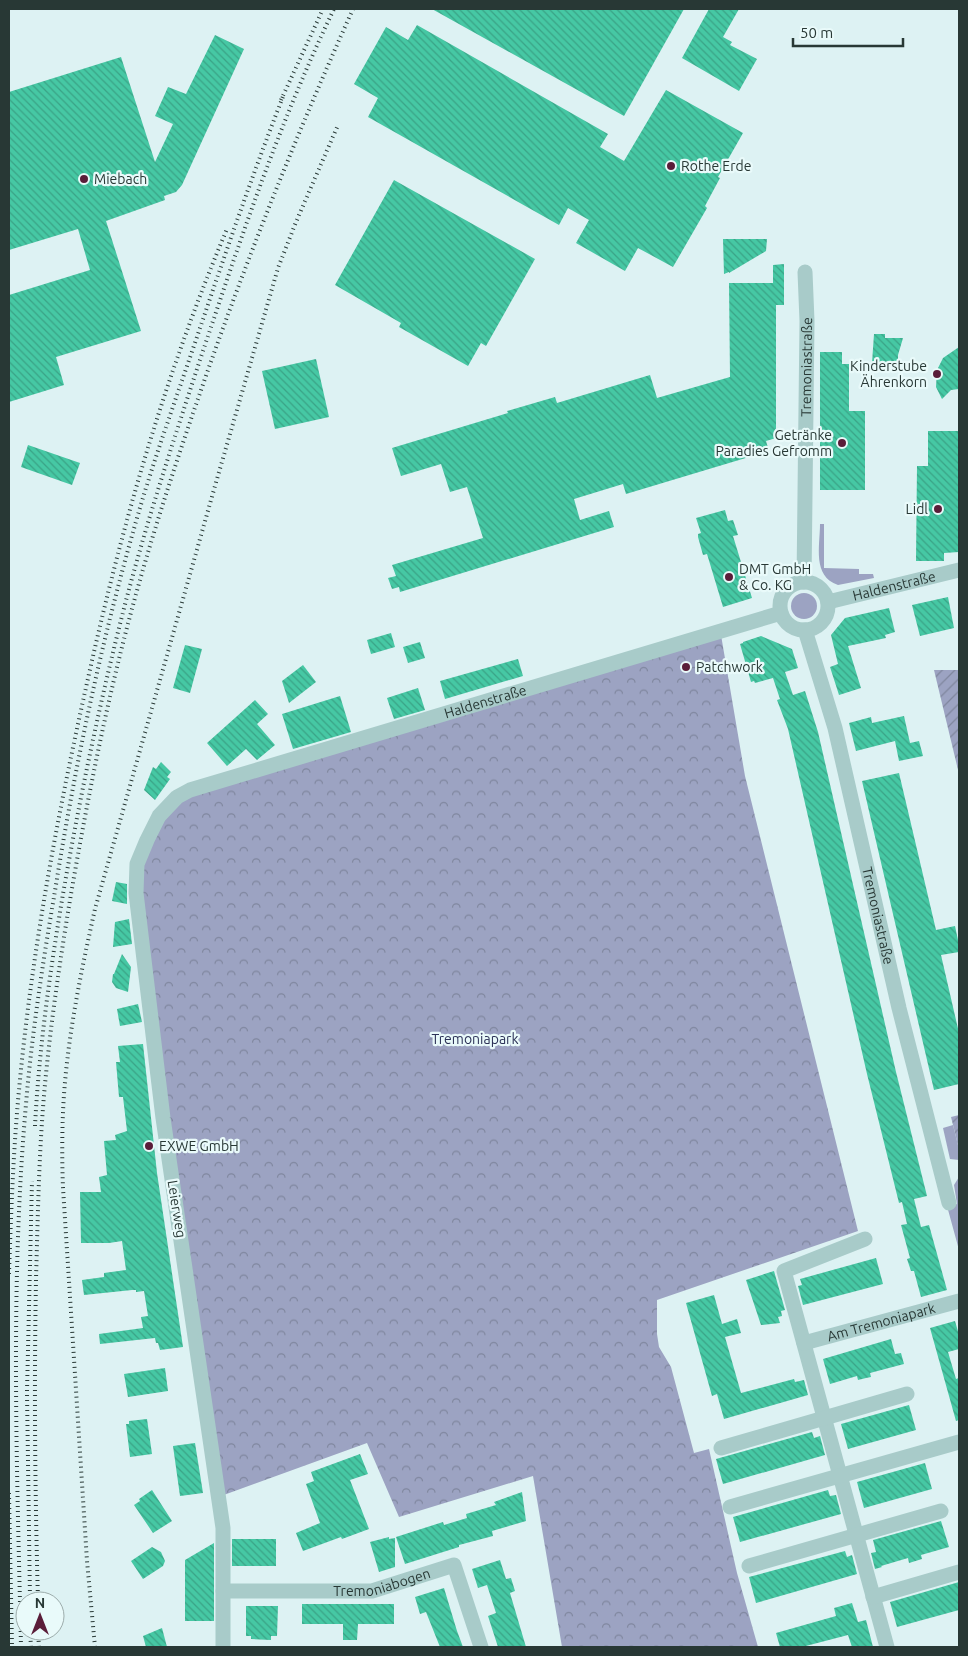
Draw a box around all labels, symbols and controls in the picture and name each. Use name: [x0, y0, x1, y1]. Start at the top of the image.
scale bar: [793, 15, 903, 47]
text: 50 m: [800, 24, 833, 41]
place label: Rothe Erde: [681, 158, 751, 174]
marker: Rothe Erde: [665, 160, 677, 172]
place label: Miebach: [94, 171, 147, 187]
marker: Miebach: [78, 173, 90, 185]
street label: Tremoniastraße: [798, 317, 815, 417]
place label: Kinderstube Ährenkorn: [850, 358, 927, 390]
marker: Kinderstube Ährenkorn: [931, 368, 943, 380]
place label: Getränke Paradies Gefromm: [715, 427, 832, 459]
marker: Getränke Paradies Gefromm: [836, 437, 848, 449]
place label: Lidl: [906, 501, 928, 517]
marker: Lidl: [932, 503, 944, 515]
place label: DMT GmbH & Co. KG: [739, 561, 811, 593]
street label: Haldenstraße: [851, 568, 937, 604]
marker: DMT GmbH & Co. KG: [723, 571, 735, 583]
place label: Patchwork: [696, 659, 763, 675]
marker: Patchwork: [680, 661, 692, 673]
street label: Haldenstraße: [442, 682, 528, 721]
street label: Tremoniastraße: [859, 865, 897, 966]
park label: Tremoniapark: [432, 1031, 518, 1047]
place label: EXWE GmbH: [159, 1138, 239, 1154]
marker: EXWE GmbH: [143, 1140, 155, 1152]
street label: Leierweg: [165, 1179, 189, 1239]
street label: Am Tremoniapark: [825, 1300, 937, 1344]
street label: Tremoniabogen: [333, 1565, 432, 1599]
north arrow: [15, 1591, 65, 1641]
text: N: [35, 1595, 45, 1611]

